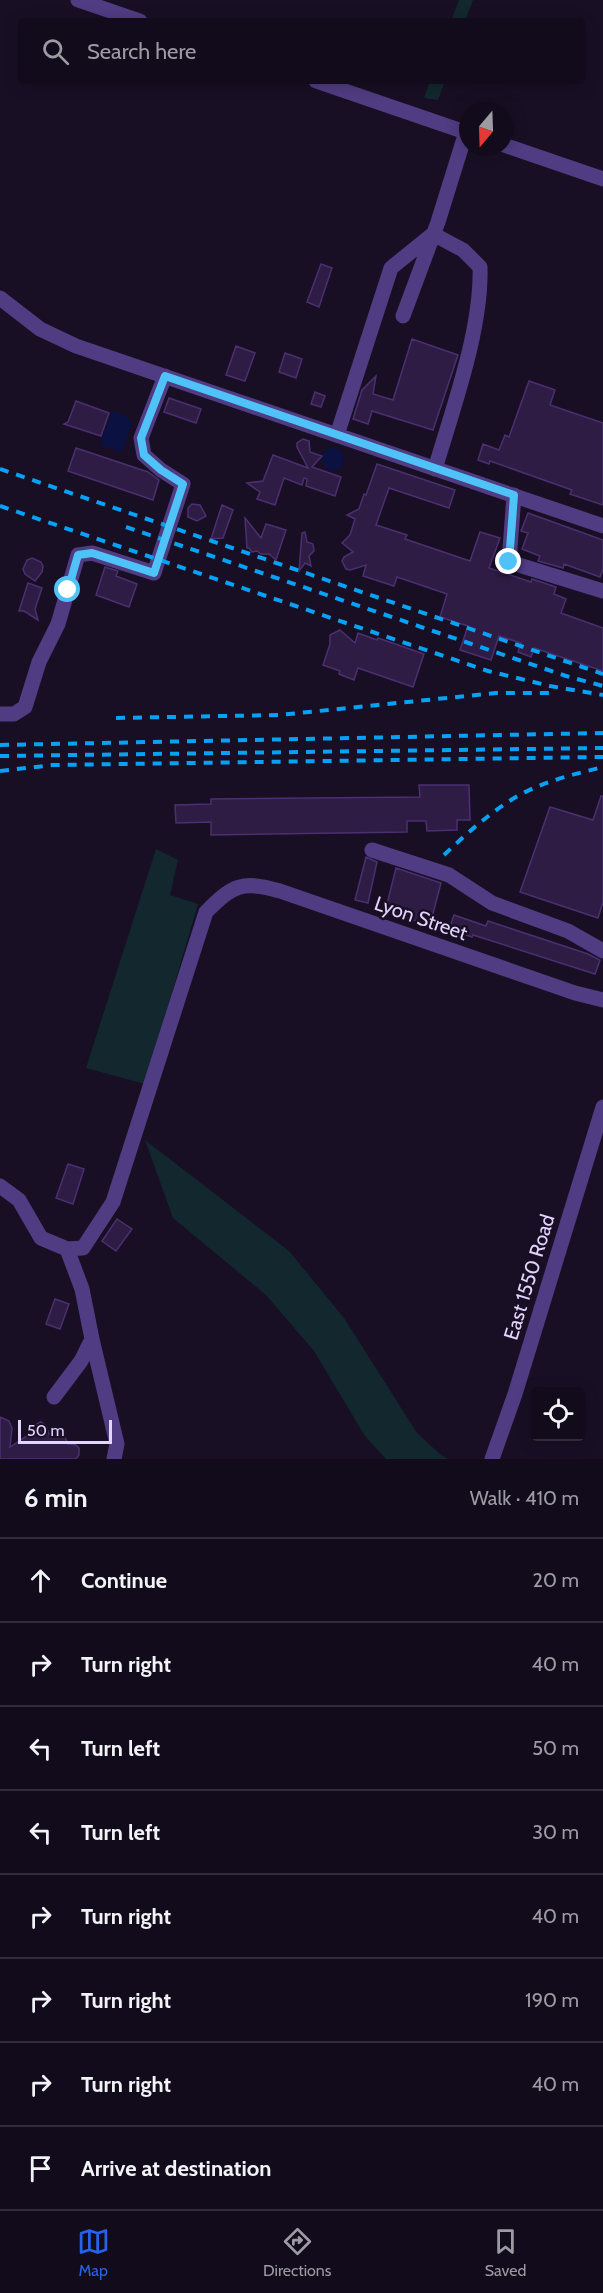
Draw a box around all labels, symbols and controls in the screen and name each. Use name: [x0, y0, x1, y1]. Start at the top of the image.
search box: [18, 18, 585, 84]
icon: search: [39, 35, 72, 68]
text: Search here: [87, 38, 196, 65]
north arrow: [459, 102, 513, 156]
route end: [495, 548, 521, 574]
route start: [54, 576, 80, 602]
street label: Lyon Street: [371, 891, 471, 945]
street label: East 1550 Road: [498, 1211, 560, 1343]
map controls: [531, 1387, 585, 1441]
button: locate: [531, 1387, 585, 1441]
scale bar: [18, 1417, 112, 1444]
text: 50 m: [27, 1421, 64, 1440]
text: 6 min: [24, 1482, 88, 1514]
text: Walk · 410 m: [470, 1486, 579, 1510]
icon: ahead: [24, 1564, 57, 1597]
text: Continue: [81, 1567, 167, 1594]
text: 20 m: [533, 1568, 579, 1592]
icon: right: [24, 1648, 57, 1681]
text: Turn right: [81, 1651, 171, 1678]
text: 40 m: [531, 1652, 579, 1676]
icon: left: [24, 1732, 57, 1765]
text: Turn left: [81, 1735, 160, 1762]
text: 50 m: [532, 1736, 579, 1760]
icon: left: [24, 1816, 57, 1849]
text: Turn left: [81, 1819, 160, 1846]
text: 30 m: [532, 1820, 579, 1844]
icon: right: [24, 1900, 57, 1933]
text: Turn right: [81, 1903, 171, 1930]
text: 40 m: [531, 1904, 579, 1928]
icon: right: [24, 1984, 57, 2017]
text: Turn right: [81, 1987, 171, 2014]
text: 190 m: [525, 1988, 579, 2012]
icon: right: [24, 2068, 57, 2101]
text: Turn right: [81, 2071, 171, 2098]
text: 40 m: [531, 2072, 579, 2096]
icon: arrive: [24, 2152, 57, 2185]
text: Arrive at destination: [81, 2155, 271, 2182]
tab: Map: [77, 2225, 110, 2280]
tab: Directions: [263, 2225, 331, 2280]
tab: Saved: [485, 2225, 526, 2280]

